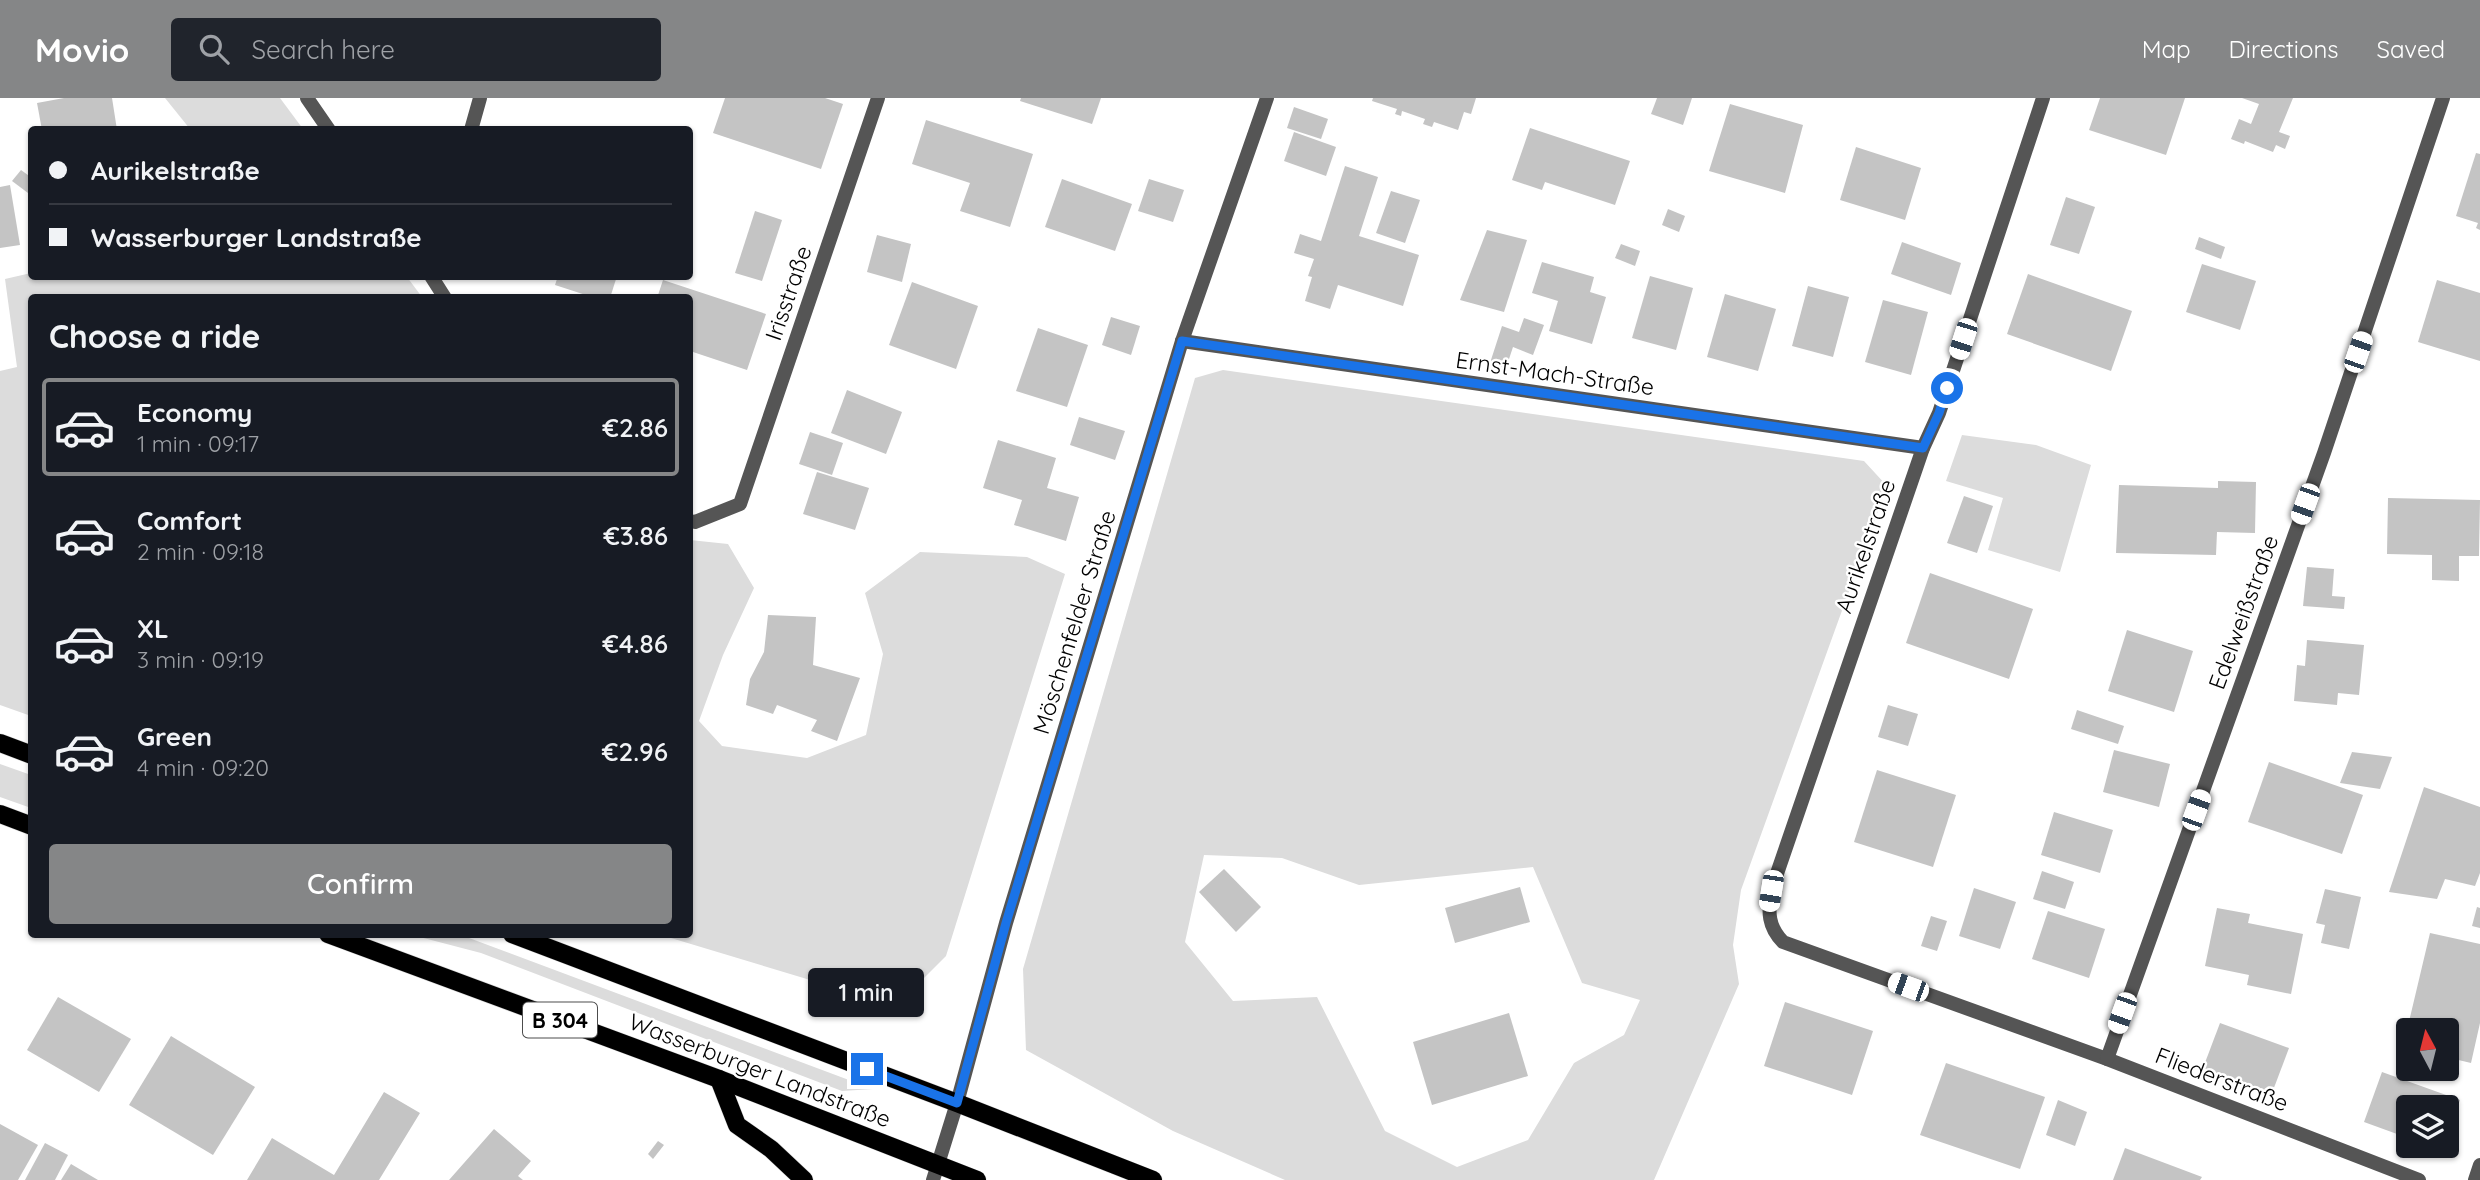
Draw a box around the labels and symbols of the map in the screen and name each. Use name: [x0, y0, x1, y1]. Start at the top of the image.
street label: Irisstraße: [758, 242, 818, 344]
car: [1947, 316, 1980, 362]
car: [2342, 329, 2375, 375]
street label: Ernst-Mach-Straße: [1454, 345, 1656, 401]
route start: [1931, 372, 1963, 404]
street label: Aurikelstraße: [1829, 475, 1901, 617]
car: [2288, 481, 2323, 527]
street label: Möschenfelder Straße: [1026, 507, 1122, 737]
street label: Edelweißstraße: [2202, 531, 2284, 693]
car: [2179, 787, 2214, 833]
car: [1758, 869, 1785, 913]
callout: 1 min: [809, 968, 925, 1016]
car: [1885, 970, 1932, 1004]
car: [2105, 990, 2140, 1036]
road number: B 304: [523, 1002, 597, 1038]
street label: Wasserburger Landstraße: [625, 1007, 895, 1133]
north arrow: [2396, 1018, 2459, 1082]
street label: Fliederstraße: [2151, 1040, 2293, 1118]
route end: [851, 1053, 883, 1085]

